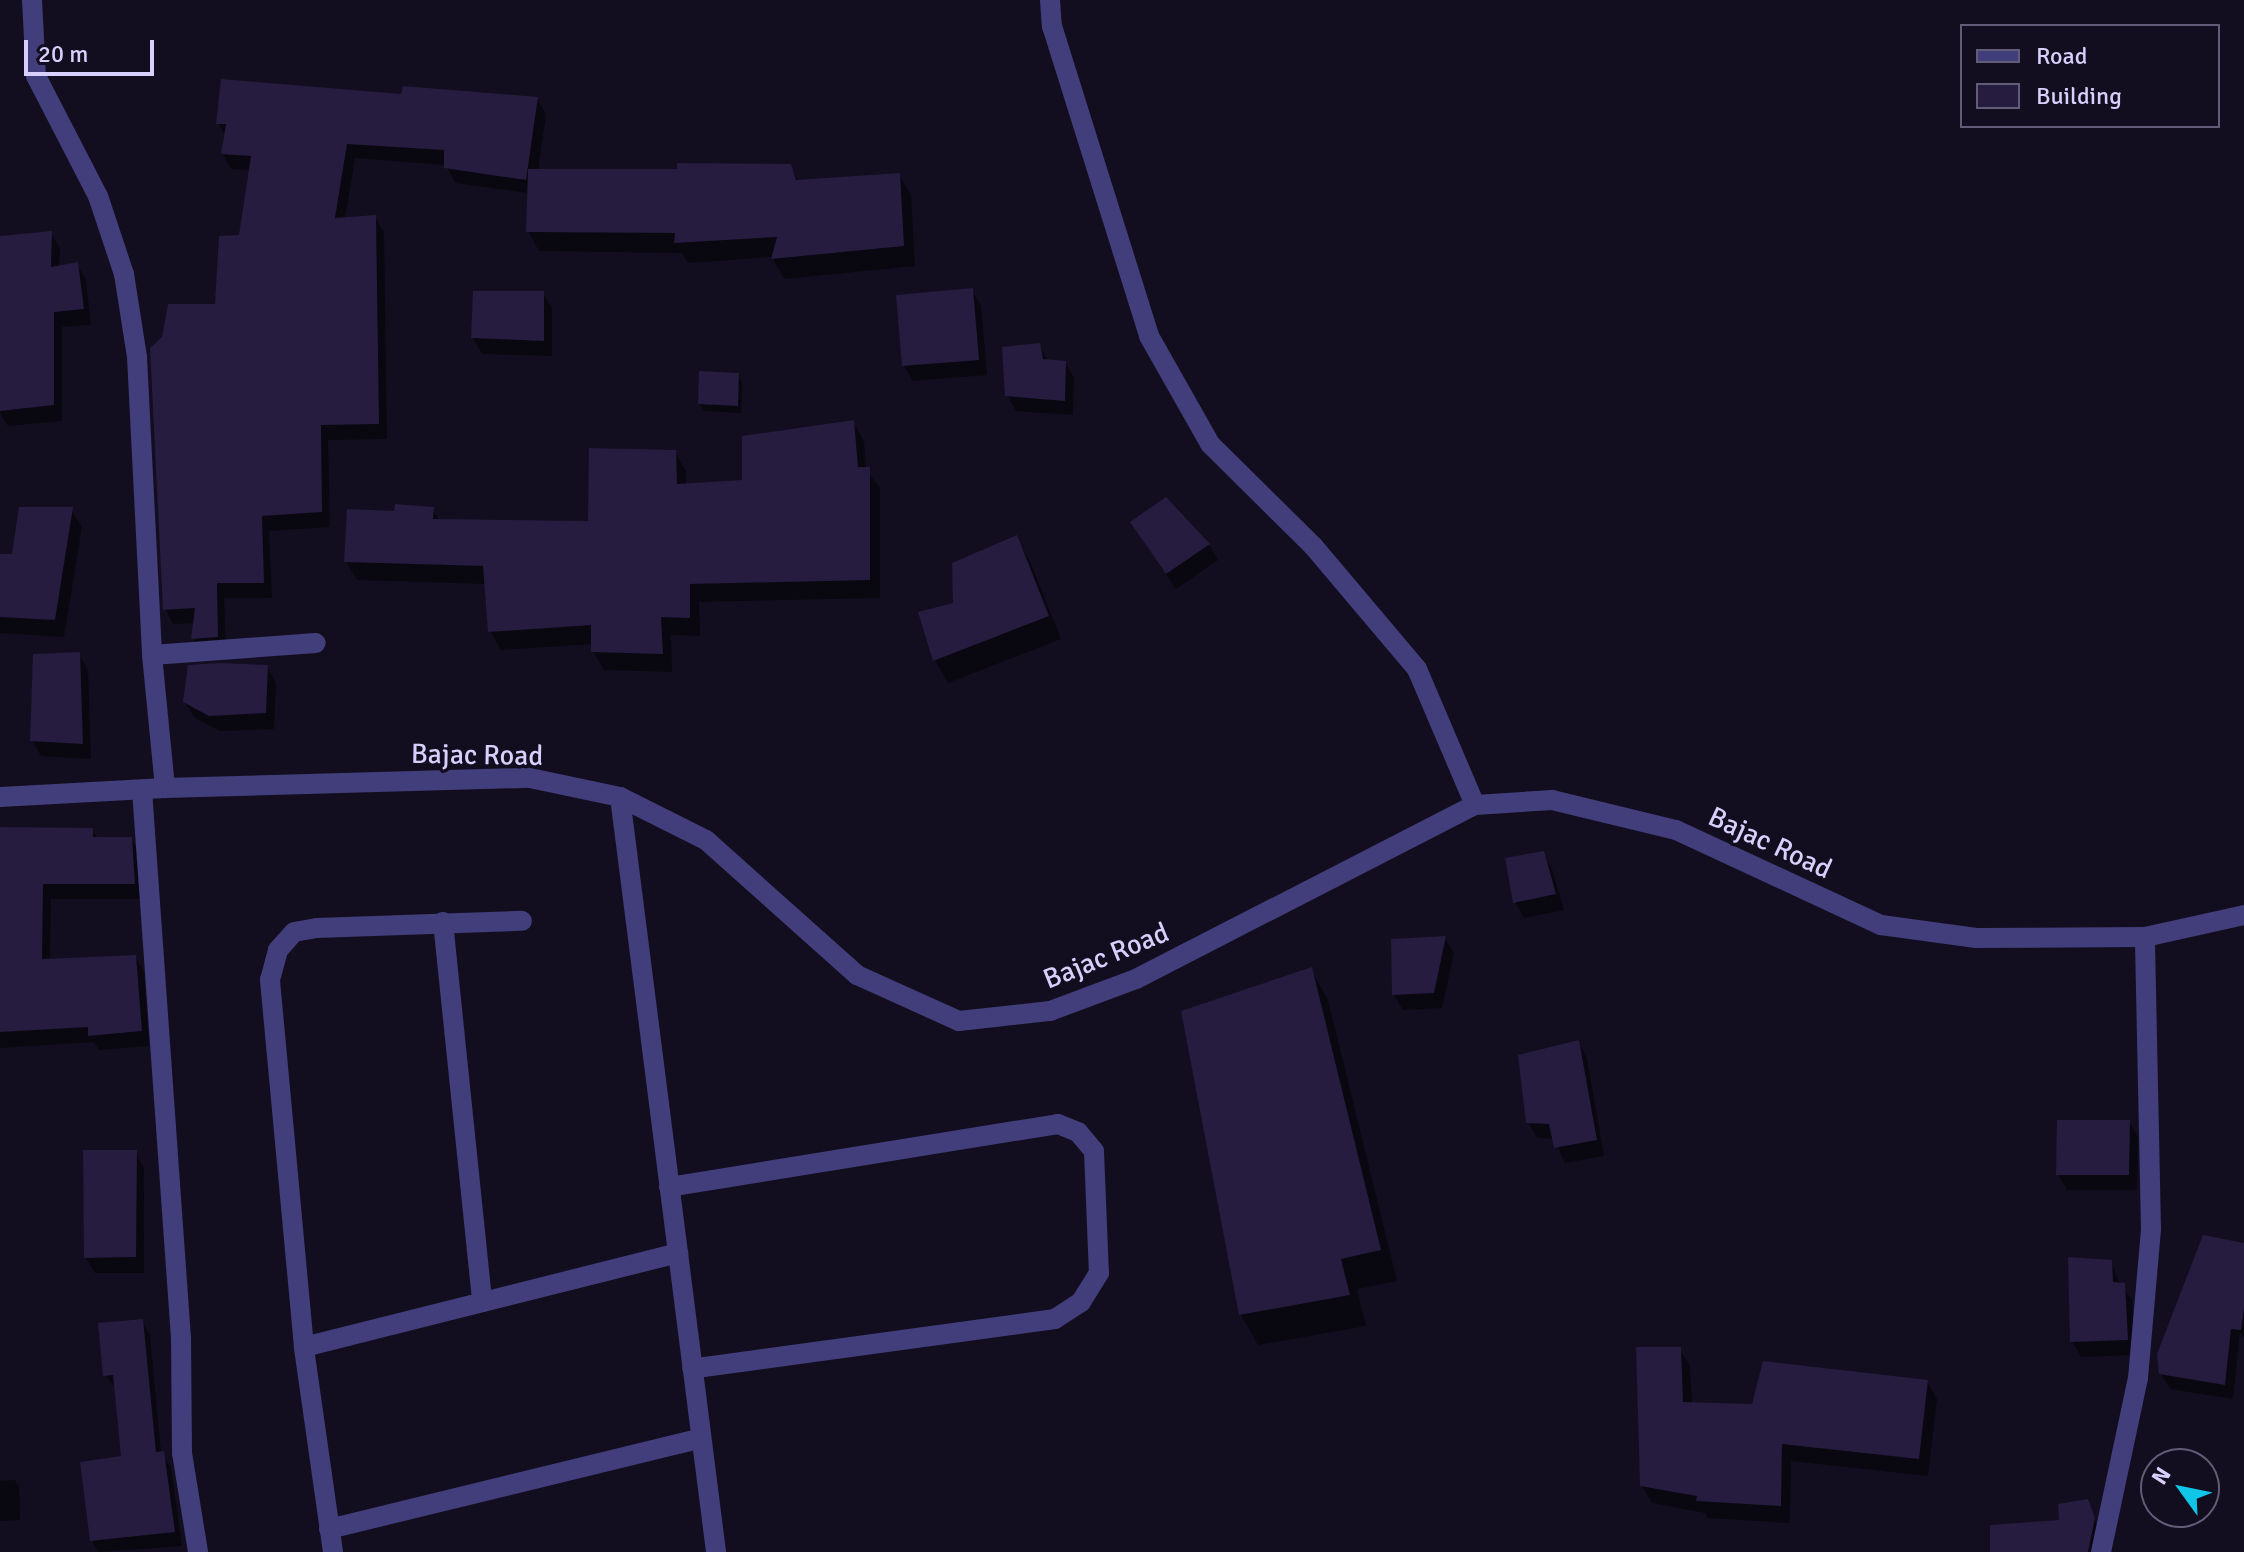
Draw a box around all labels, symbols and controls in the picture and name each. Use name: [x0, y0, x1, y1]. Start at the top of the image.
scale bar: [28, 24, 158, 74]
legend: [1960, 24, 2220, 128]
text: 20 m: [38, 39, 88, 69]
text: Road: [2036, 41, 2087, 71]
text: Building: [2036, 81, 2122, 111]
street label: Bajac Road: [411, 737, 543, 773]
street label: Bajac Road: [1703, 800, 1837, 886]
street label: Bajac Road: [1038, 916, 1174, 996]
north arrow: [2140, 1448, 2220, 1528]
text: N: [2146, 1462, 2177, 1490]

